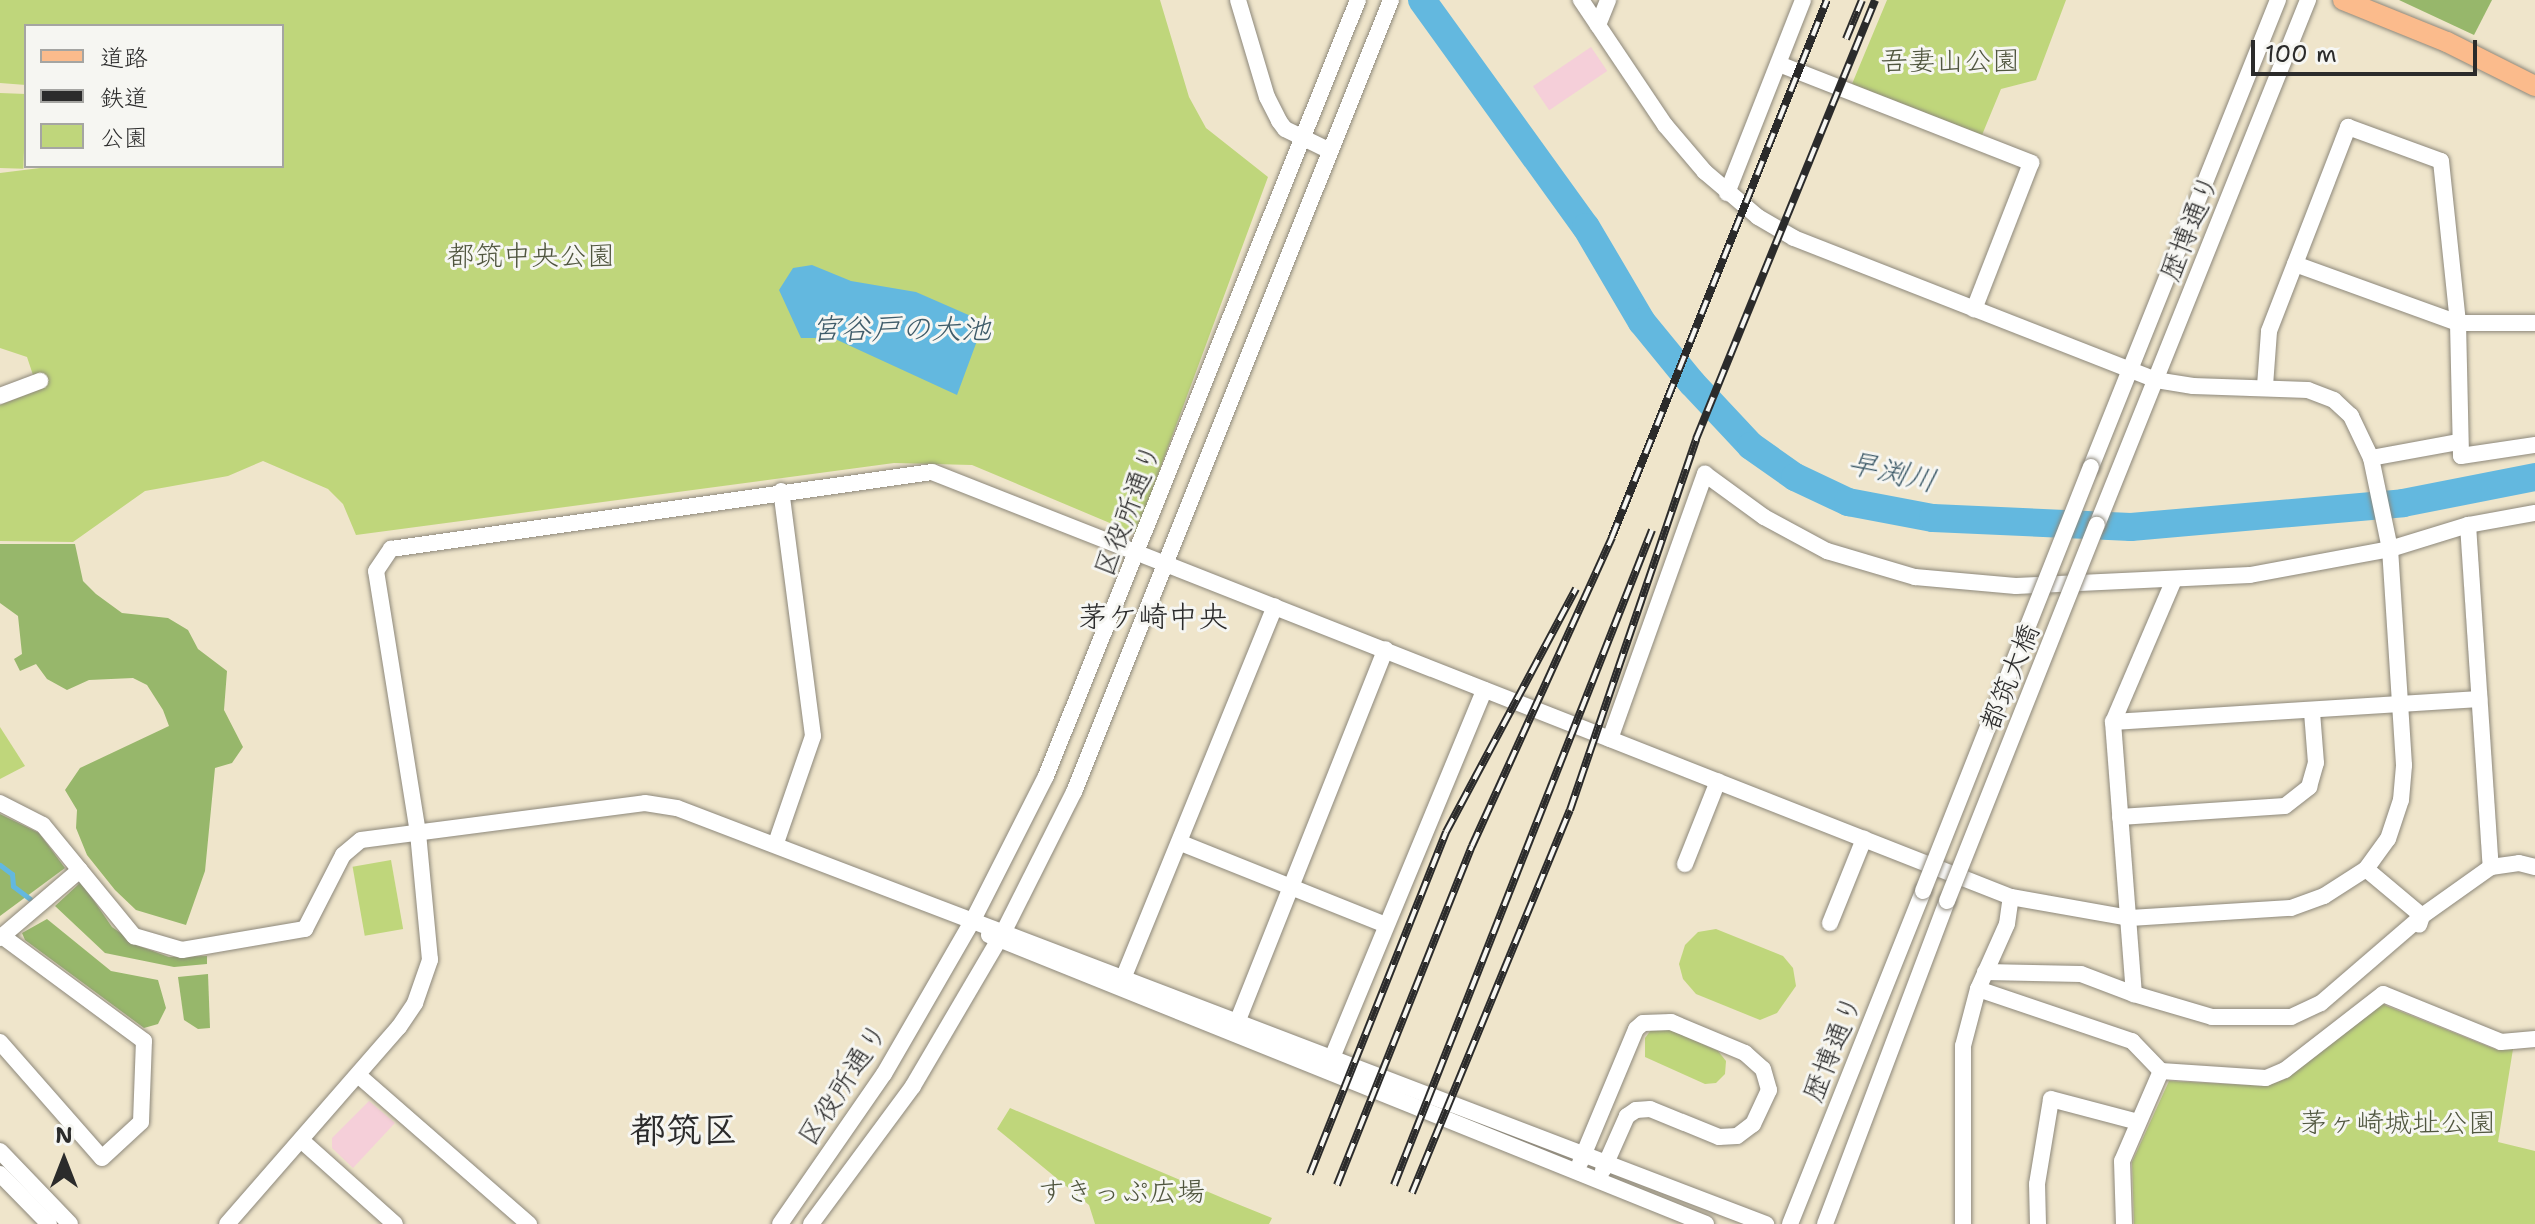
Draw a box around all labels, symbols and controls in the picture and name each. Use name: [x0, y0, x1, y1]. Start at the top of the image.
legend: [24, 24, 284, 168]
scale bar: [2255, 24, 2481, 74]
text: 100 m: [2265, 38, 2337, 70]
text: 道路: [100, 42, 148, 74]
park label: 吾妻山公園: [1880, 43, 2020, 77]
text: 鉄道: [100, 82, 148, 114]
text: 公園: [100, 122, 148, 154]
street label: 歴博通り: [2152, 169, 2226, 285]
park label: 都筑中央公園: [447, 238, 615, 272]
water label: 宮谷戸の大池: [811, 311, 991, 347]
street label: 区役所通り: [1086, 439, 1168, 581]
water label: 早渕川: [1844, 444, 1940, 500]
district label: 茅ケ崎中央: [1078, 599, 1228, 635]
street label: 都筑大橋: [1972, 619, 2046, 735]
street label: 歴博通り: [1795, 990, 1869, 1106]
street label: 区役所通り: [790, 1016, 894, 1152]
park label: 茅ヶ崎城址公園: [2300, 1105, 2496, 1139]
district label: 都筑区: [630, 1108, 738, 1152]
north arrow: [24, 1120, 104, 1200]
text: N: [55, 1121, 73, 1150]
park label: すきっぷ広場: [1037, 1174, 1205, 1208]

